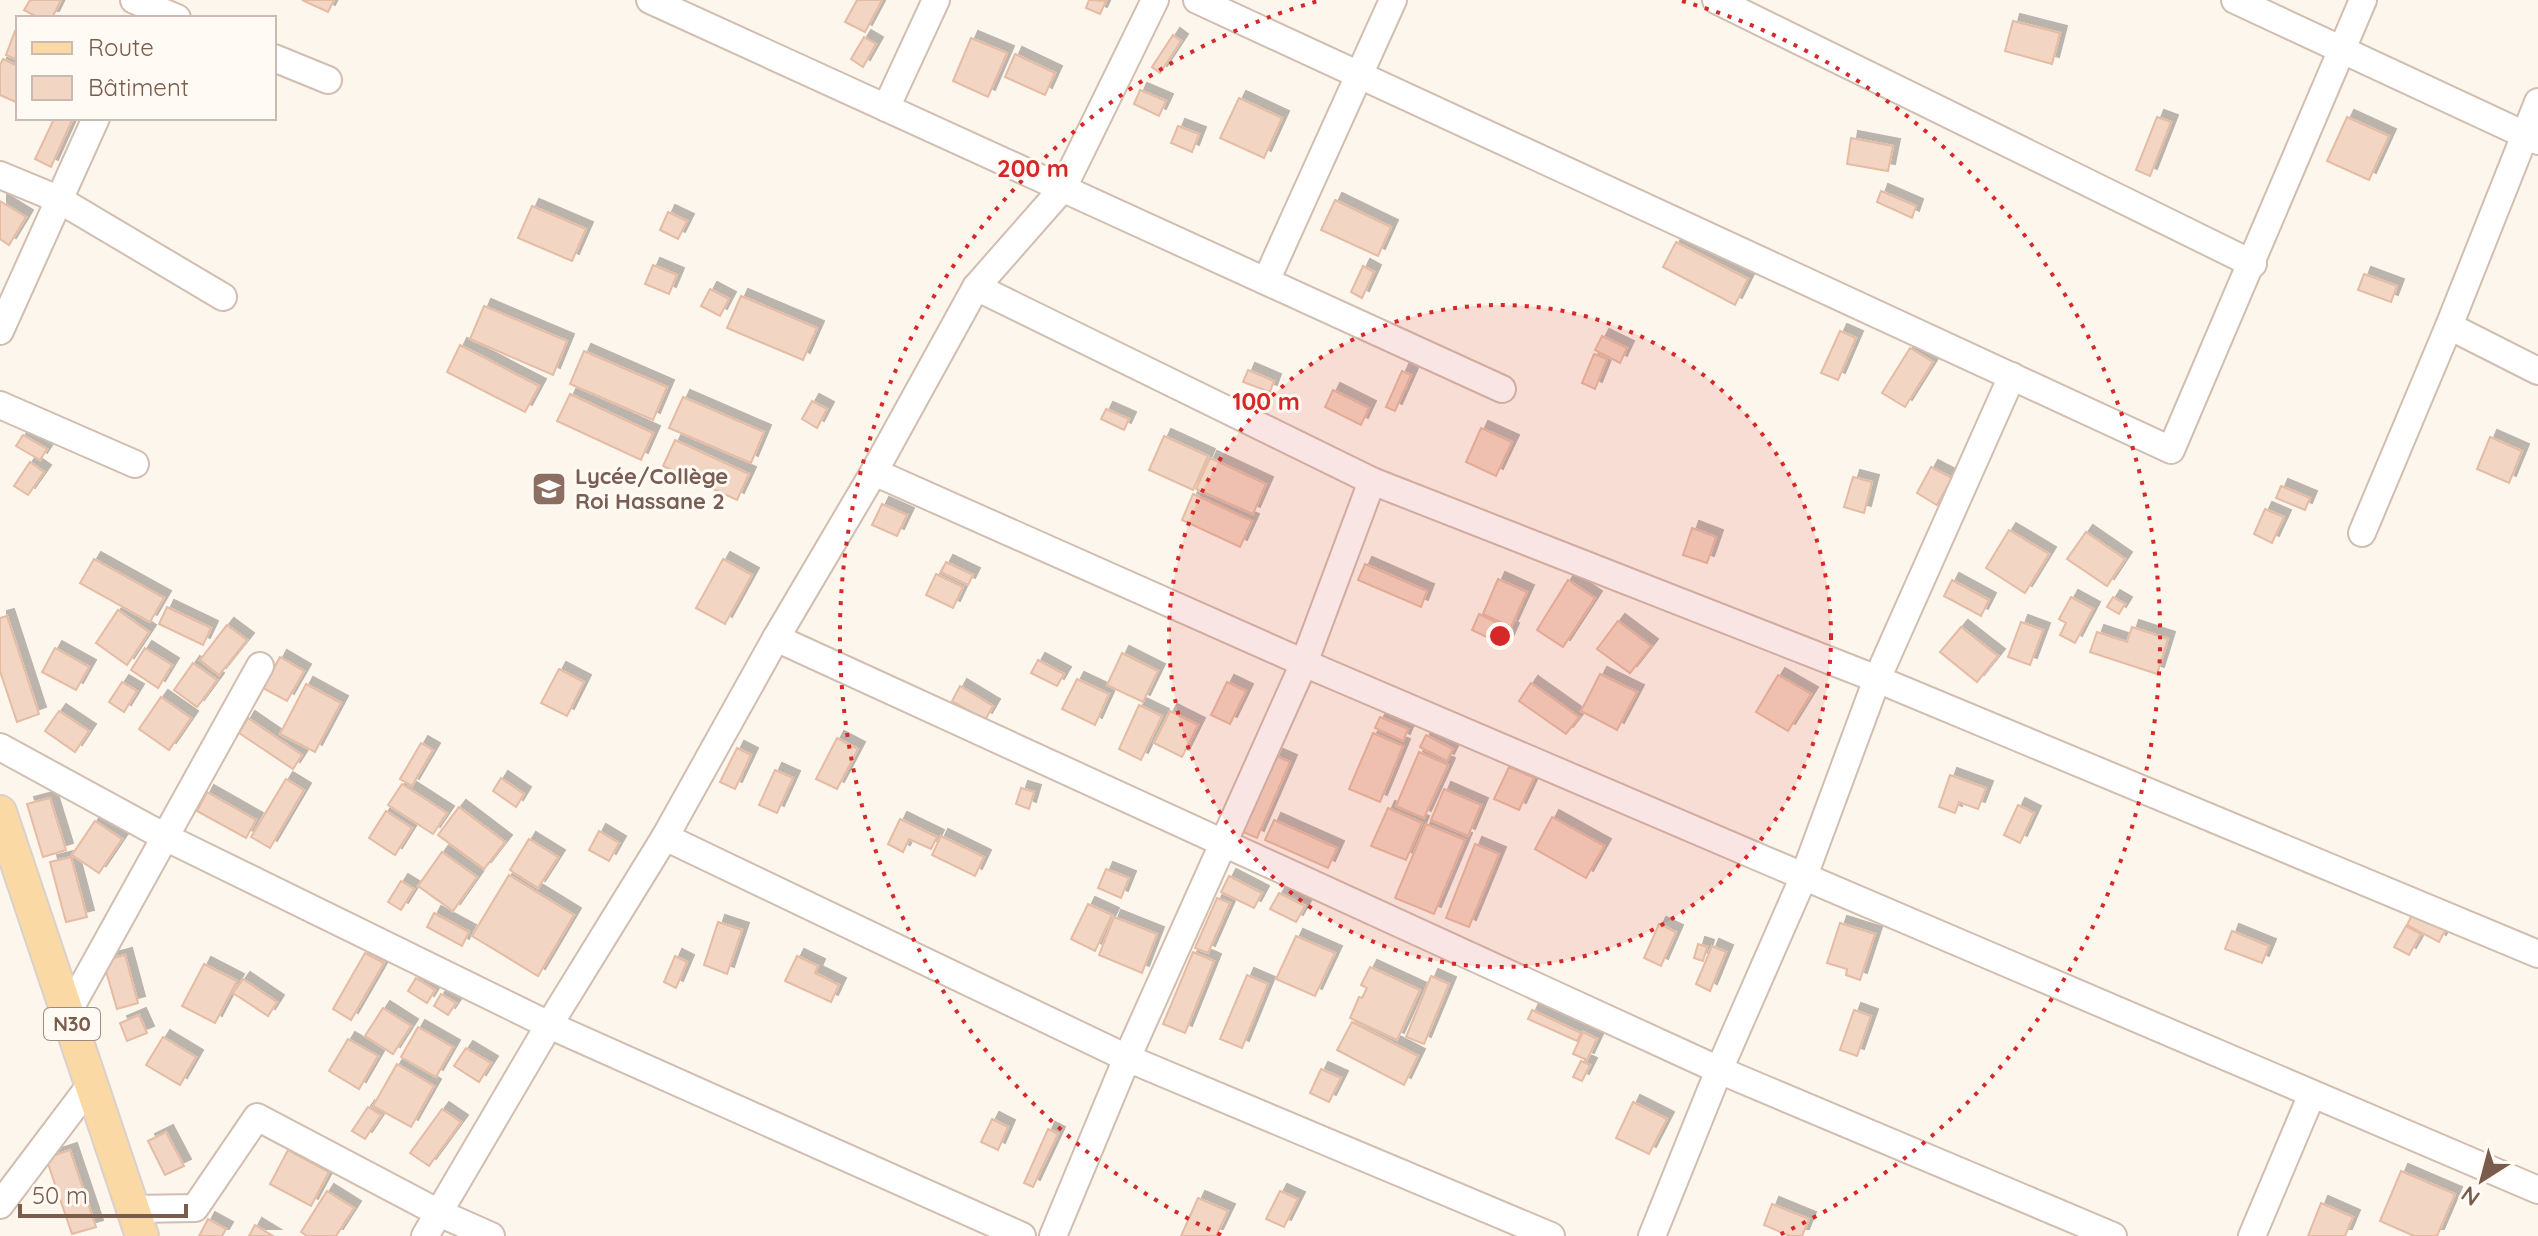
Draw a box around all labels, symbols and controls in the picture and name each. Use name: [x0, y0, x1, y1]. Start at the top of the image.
legend: [16, 16, 276, 120]
text: Route: [88, 32, 154, 62]
text: Bâtiment: [88, 72, 189, 102]
text: 200 m: [997, 153, 1069, 183]
text: 100 m: [1232, 386, 1300, 416]
place label: Lycée/Collège Roi Hassane 2: [575, 462, 728, 515]
school or university icon: Lycée/Collège Roi Hassane 2: [530, 470, 568, 508]
centre of rings: [1486, 622, 1514, 650]
road number: N30: [44, 1008, 100, 1040]
north arrow: [2442, 1140, 2522, 1220]
scale bar: [20, 1168, 186, 1218]
text: 50 m: [32, 1180, 88, 1210]
text: N: [2455, 1180, 2485, 1212]

